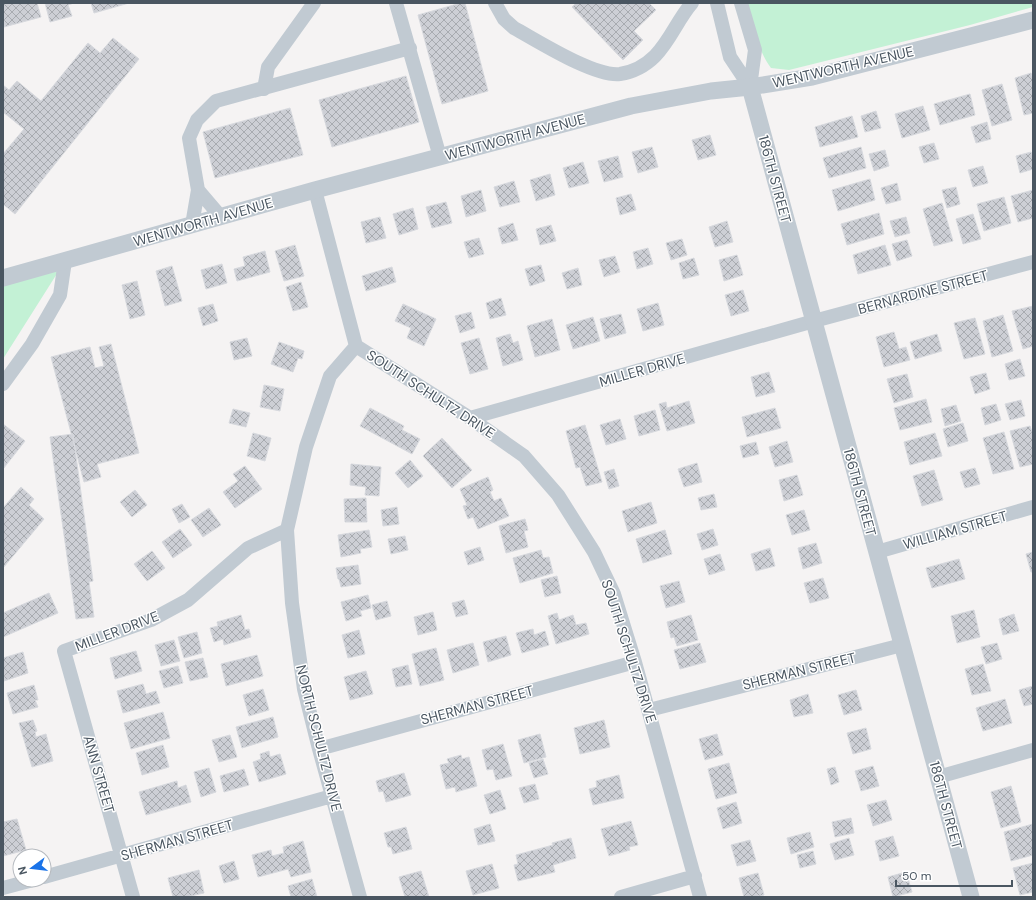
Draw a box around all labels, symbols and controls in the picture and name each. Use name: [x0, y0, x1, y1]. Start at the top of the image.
street label: WENTWORTH AVENUE: [771, 42, 915, 92]
street label: WENTWORTH AVENUE: [443, 110, 587, 164]
street label: 186TH STREET: [755, 133, 795, 225]
street label: WENTWORTH AVENUE: [131, 193, 275, 251]
street label: BERNARDINE STREET: [856, 266, 990, 318]
street label: SOUTH SCHULTZ DRIVE: [363, 346, 499, 442]
street label: MILLER DRIVE: [597, 349, 687, 391]
street label: 186TH STREET: [840, 446, 880, 538]
street label: WILLIAM STREET: [901, 507, 1009, 553]
street label: SOUTH SCHULTZ DRIVE: [597, 577, 661, 725]
street label: MILLER DRIVE: [73, 607, 162, 655]
street label: SHERMAN STREET: [741, 648, 858, 694]
street label: NORTH SCHULTZ DRIVE: [292, 663, 346, 813]
street label: SHERMAN STREET: [419, 681, 536, 729]
street label: ANN STREET: [79, 733, 119, 815]
street label: 186TH STREET: [926, 759, 966, 851]
street label: SHERMAN STREET: [119, 815, 235, 865]
north arrow: [12, 848, 52, 888]
scale bar: [896, 862, 1012, 888]
text: N: [15, 865, 30, 876]
text: 50 m: [902, 868, 931, 884]

